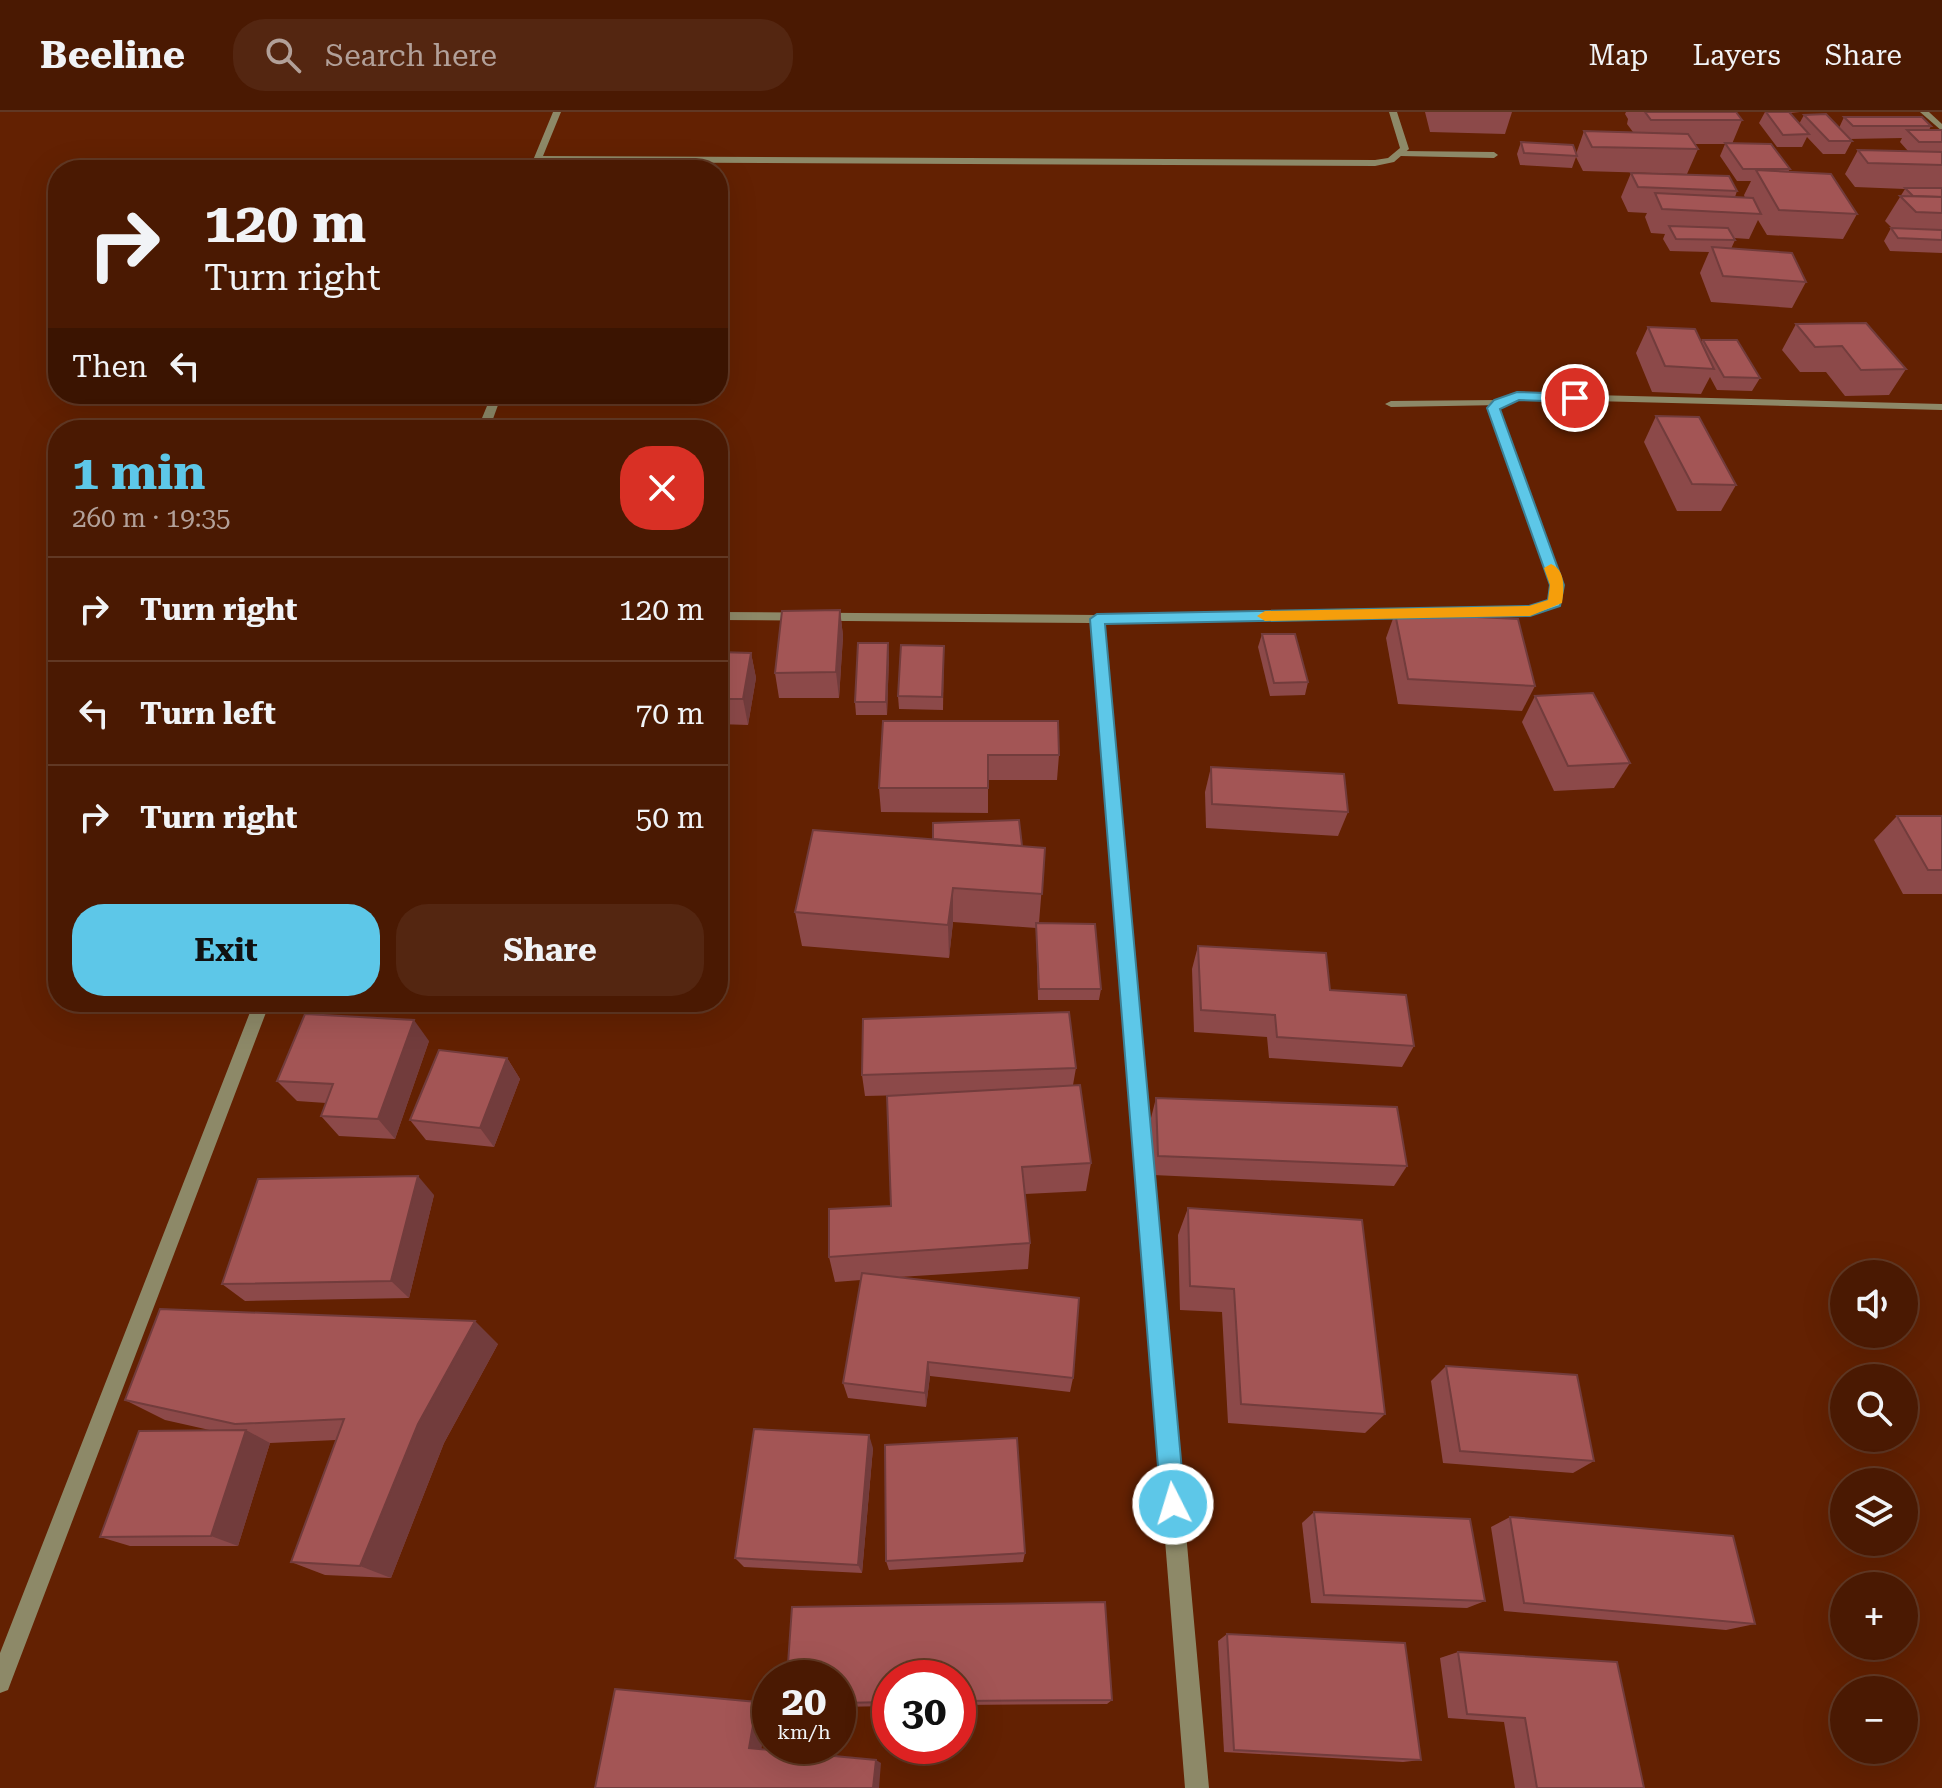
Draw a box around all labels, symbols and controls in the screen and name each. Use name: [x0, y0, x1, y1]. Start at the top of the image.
search box: [233, 19, 793, 91]
text: Beeline: [40, 33, 185, 77]
icon: search: [261, 33, 305, 77]
text: Search here: [325, 38, 497, 73]
text: Map: [1589, 39, 1648, 72]
text: Layers: [1692, 39, 1781, 72]
text: Share: [1825, 39, 1902, 72]
text: 120 m: [204, 190, 366, 256]
icon: right: [72, 192, 176, 296]
text: Turn right: [204, 257, 381, 299]
icon: left: [163, 344, 207, 388]
text: Then: [72, 349, 147, 384]
pin: [1541, 364, 1609, 432]
icon: arrive: [1553, 376, 1597, 420]
text: 1 min: [72, 445, 205, 501]
button: close: [620, 446, 704, 530]
text: 260 m · 19:35: [72, 503, 231, 533]
icon: right: [72, 587, 116, 631]
text: Turn right: [140, 592, 297, 627]
text: 120 m: [619, 592, 704, 627]
icon: left: [72, 691, 116, 735]
text: Turn left: [140, 696, 276, 731]
text: 70 m: [635, 696, 704, 731]
icon: right: [72, 795, 116, 839]
text: Turn right: [140, 800, 297, 835]
text: 50 m: [635, 800, 704, 835]
button: Exit: [72, 904, 380, 996]
button: Share: [396, 904, 704, 996]
map controls: [1830, 1260, 1918, 1764]
button: sound: [1830, 1260, 1918, 1348]
button: search: [1830, 1364, 1918, 1452]
position arrow: [1131, 1462, 1215, 1546]
button: layers: [1830, 1468, 1918, 1556]
button: +: [1830, 1572, 1918, 1660]
speed limit sign: 30: [872, 1660, 976, 1764]
button: −: [1830, 1676, 1918, 1764]
text: 20: [782, 1678, 826, 1725]
text: km/h: [777, 1720, 831, 1744]

